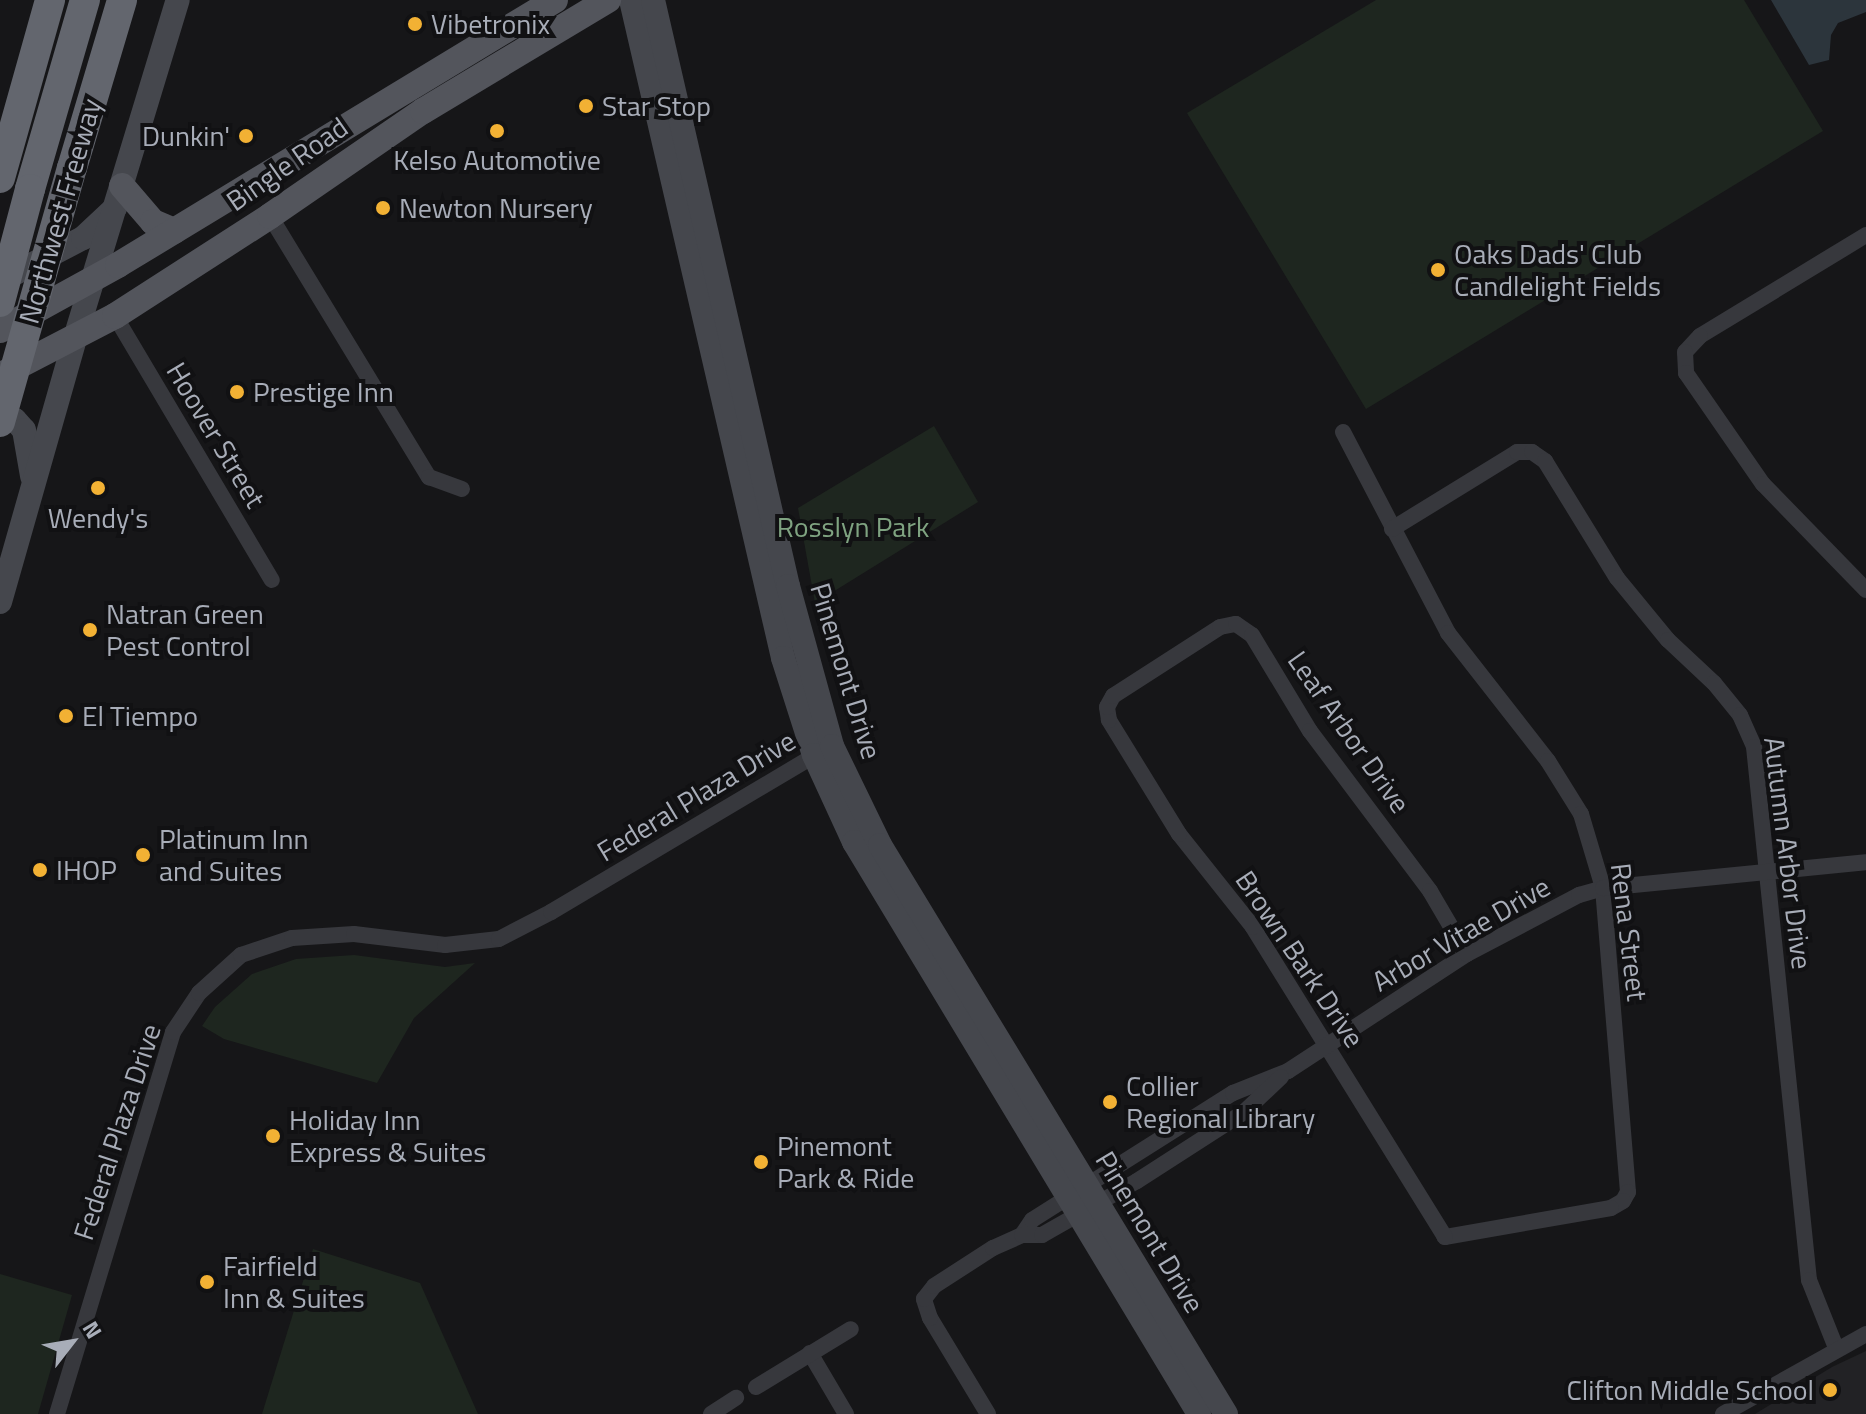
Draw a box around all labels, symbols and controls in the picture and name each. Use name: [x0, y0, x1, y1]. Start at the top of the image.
place label: Vibetronix: [431, 7, 550, 41]
marker: Vibetronix: [406, 15, 424, 33]
place label: Star Stop: [602, 89, 711, 123]
street label: Northwest Freeway: [12, 95, 108, 327]
marker: Star Stop: [577, 97, 595, 115]
street label: Bingle Road: [220, 110, 354, 218]
place label: Dunkin': [142, 119, 230, 153]
marker: Kelso Automotive: [488, 122, 506, 140]
marker: Dunkin': [237, 127, 255, 145]
place label: Kelso Automotive: [393, 143, 601, 177]
place label: Newton Nursery: [399, 191, 593, 225]
marker: Newton Nursery: [374, 199, 392, 217]
place label: Oaks Dads' Club Candlelight Fields: [1454, 237, 1661, 303]
marker: Oaks Dads' Club Candlelight Fields: [1429, 261, 1447, 279]
street label: Hoover Street: [160, 356, 272, 514]
place label: Prestige Inn: [253, 375, 394, 409]
marker: Prestige Inn: [228, 383, 246, 401]
marker: Wendy's: [89, 479, 107, 497]
place label: Wendy's: [48, 501, 148, 535]
park label: Rosslyn Park: [777, 510, 929, 544]
street label: Pinemont Drive: [803, 579, 889, 763]
place label: Natran Green Pest Control: [106, 597, 264, 663]
marker: Natran Green Pest Control: [81, 621, 99, 639]
street label: Leaf Arbor Drive: [1281, 645, 1417, 819]
place label: El Tiempo: [82, 699, 198, 733]
marker: El Tiempo: [57, 707, 75, 725]
street label: Federal Plaza Drive: [591, 724, 801, 868]
street label: Autumn Arbor Drive: [1757, 735, 1819, 971]
place label: Platinum Inn and Suites: [159, 822, 308, 888]
marker: Platinum Inn and Suites: [134, 846, 152, 864]
place label: IHOP: [56, 853, 117, 887]
marker: IHOP: [31, 861, 49, 879]
street label: Rena Street: [1604, 861, 1654, 1003]
street label: Brown Bark Drive: [1229, 864, 1371, 1054]
street label: Arbor Vitae Drive: [1366, 870, 1556, 998]
street label: Federal Plaza Drive: [66, 1020, 168, 1244]
place label: Collier Regional Library: [1126, 1069, 1315, 1135]
marker: Collier Regional Library: [1101, 1093, 1119, 1111]
place label: Holiday Inn Express & Suites: [289, 1103, 486, 1169]
marker: Holiday Inn Express & Suites: [264, 1127, 282, 1145]
place label: Pinemont Park & Ride: [777, 1129, 915, 1195]
street label: Pinemont Drive: [1089, 1145, 1211, 1319]
marker: Pinemont Park & Ride: [752, 1153, 770, 1171]
place label: Fairfield Inn & Suites: [223, 1249, 365, 1315]
marker: Fairfield Inn & Suites: [198, 1273, 216, 1291]
north arrow: [32, 1302, 112, 1382]
text: N: [74, 1314, 111, 1345]
place label: Clifton Middle School: [1567, 1373, 1814, 1407]
marker: Clifton Middle School: [1821, 1381, 1839, 1399]

